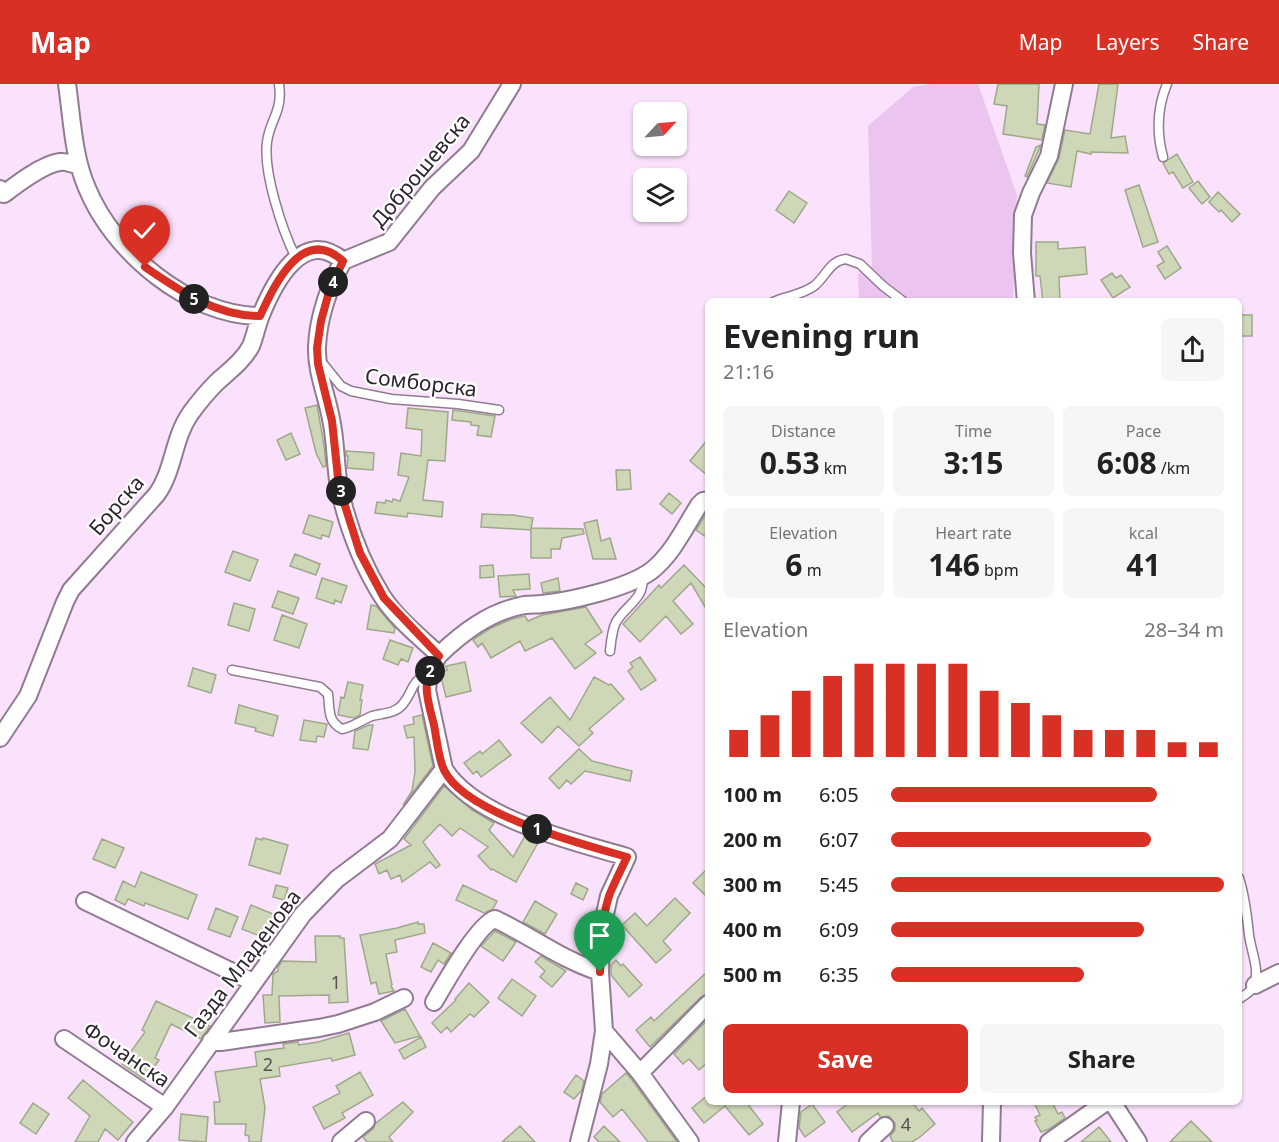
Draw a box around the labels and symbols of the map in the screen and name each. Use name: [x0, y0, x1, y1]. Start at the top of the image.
north arrow: [633, 102, 687, 156]
street label: Доброшевска: [364, 107, 476, 233]
pin: [119, 205, 170, 267]
pin: 4: [318, 267, 348, 297]
pin: 5: [179, 284, 209, 314]
street label: Сомборска: [363, 361, 479, 403]
street label: Борска: [82, 469, 150, 541]
pin: 3: [326, 476, 356, 506]
pin: 2: [415, 656, 445, 686]
pin: 1: [522, 814, 552, 844]
street label: Газда Младенова: [177, 884, 307, 1042]
pin: [574, 910, 625, 972]
house number: 1: [331, 970, 341, 994]
street label: Фочанска: [78, 1015, 176, 1093]
house number: 2: [263, 1052, 273, 1076]
house number: 4: [901, 1112, 911, 1136]

